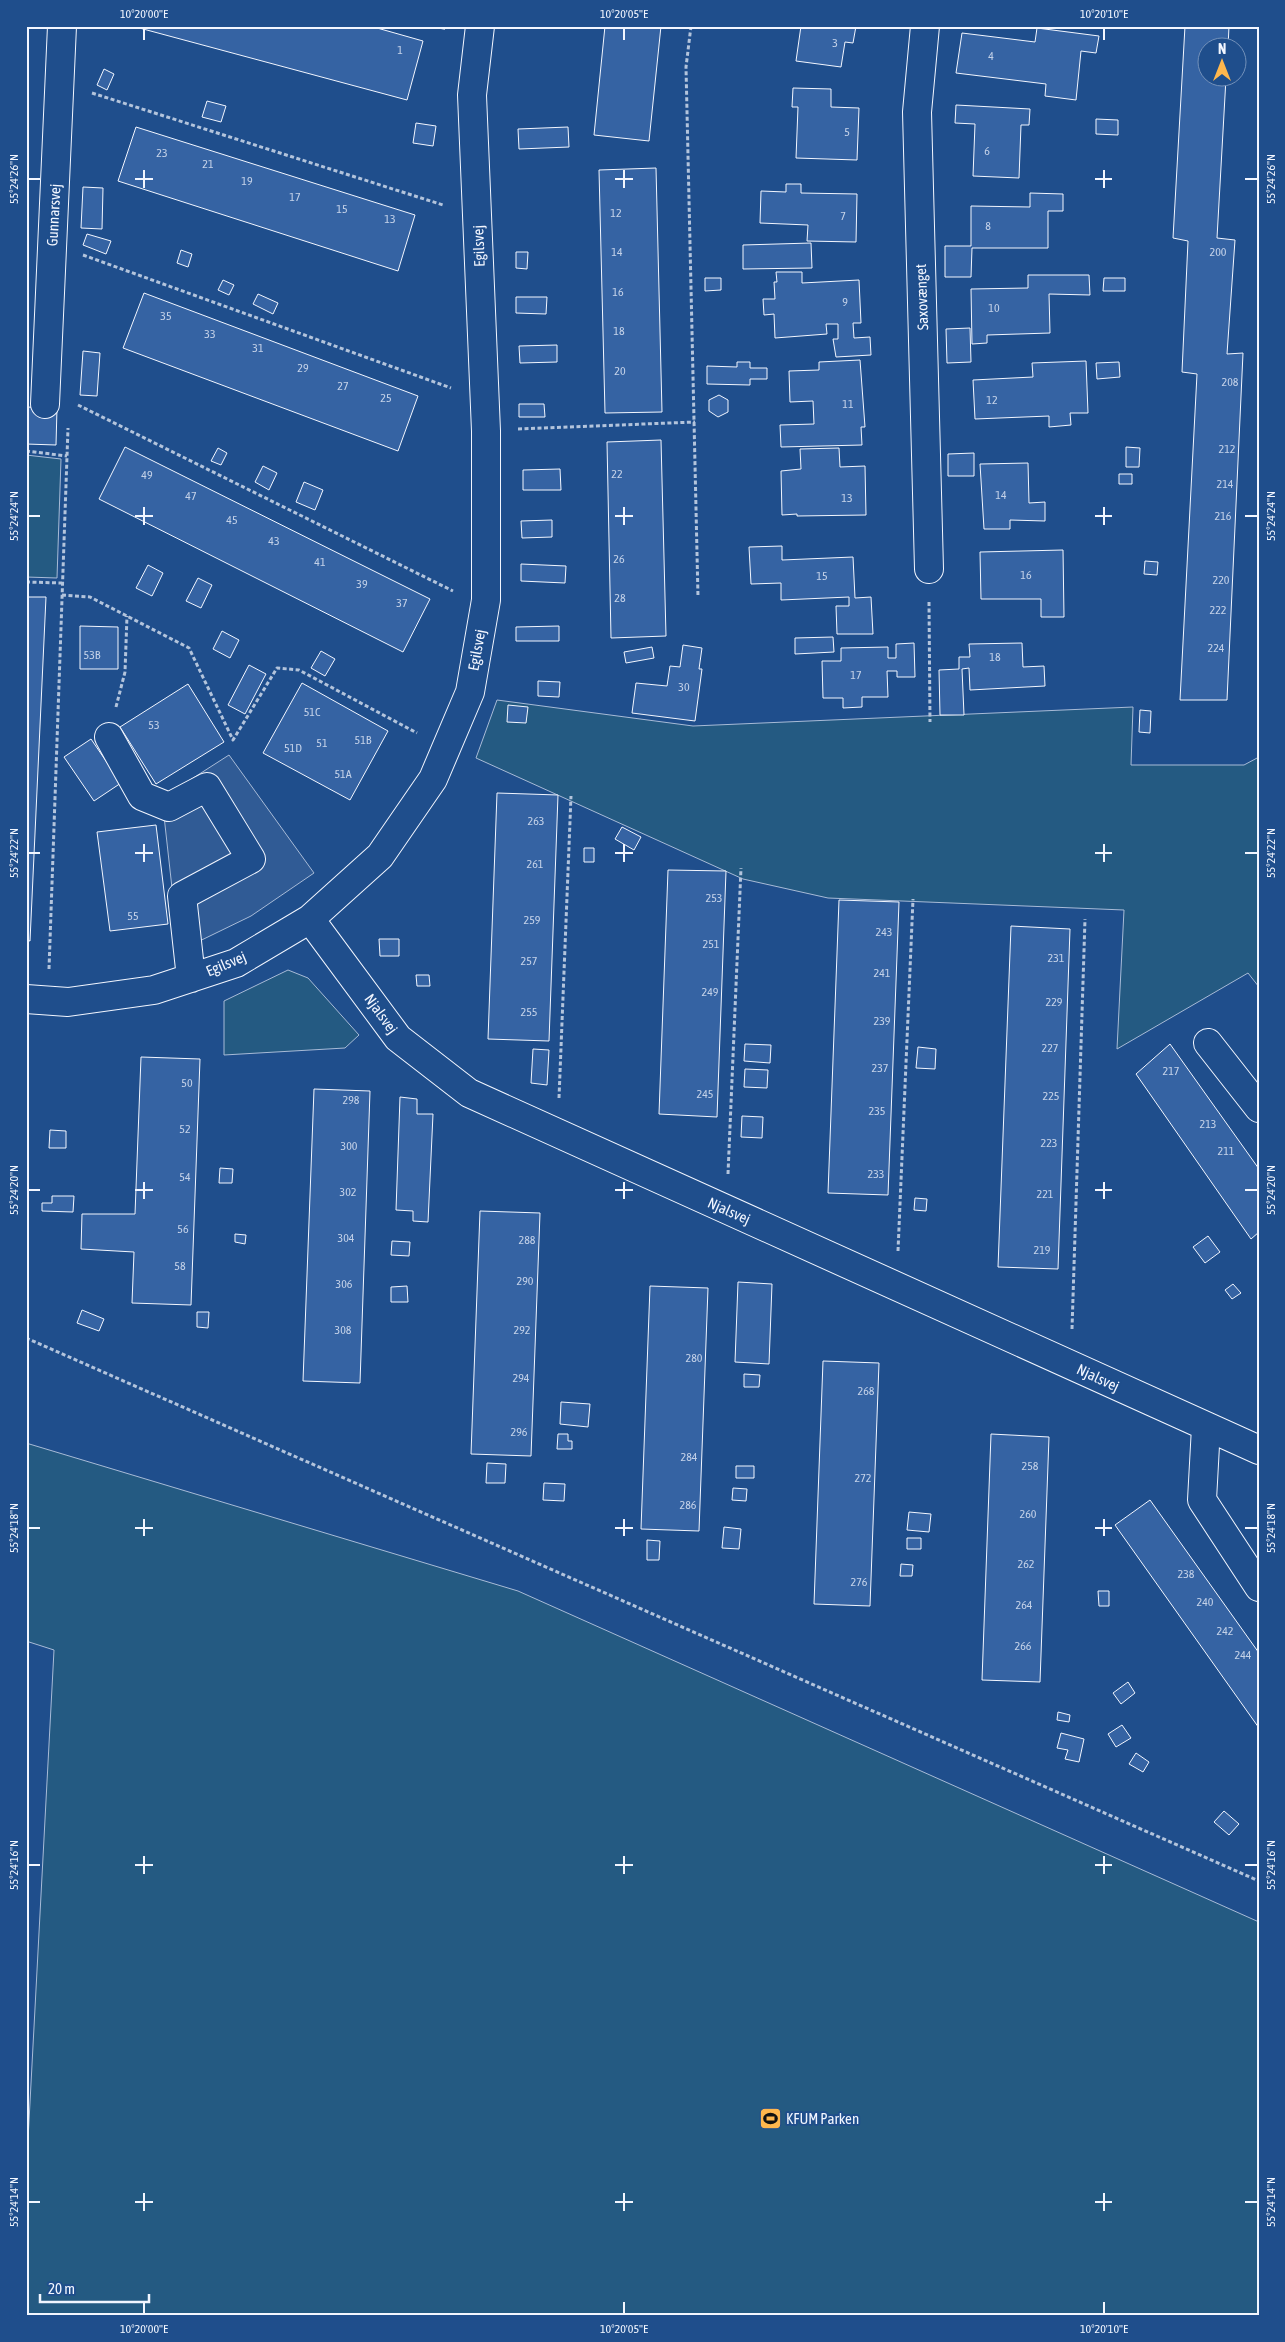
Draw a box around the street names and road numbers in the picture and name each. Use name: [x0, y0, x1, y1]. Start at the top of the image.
street label: Gunnarsvej: [43, 183, 64, 247]
street label: Egilsvej: [469, 225, 488, 267]
street label: Saxovænget: [912, 264, 931, 331]
street label: Egilsvej: [465, 628, 489, 672]
street label: Egilsvej: [203, 948, 248, 980]
street label: Njalsvej: [361, 991, 401, 1037]
street label: Njalsvej: [705, 1194, 753, 1227]
street label: Njalsvej: [1074, 1360, 1122, 1395]

